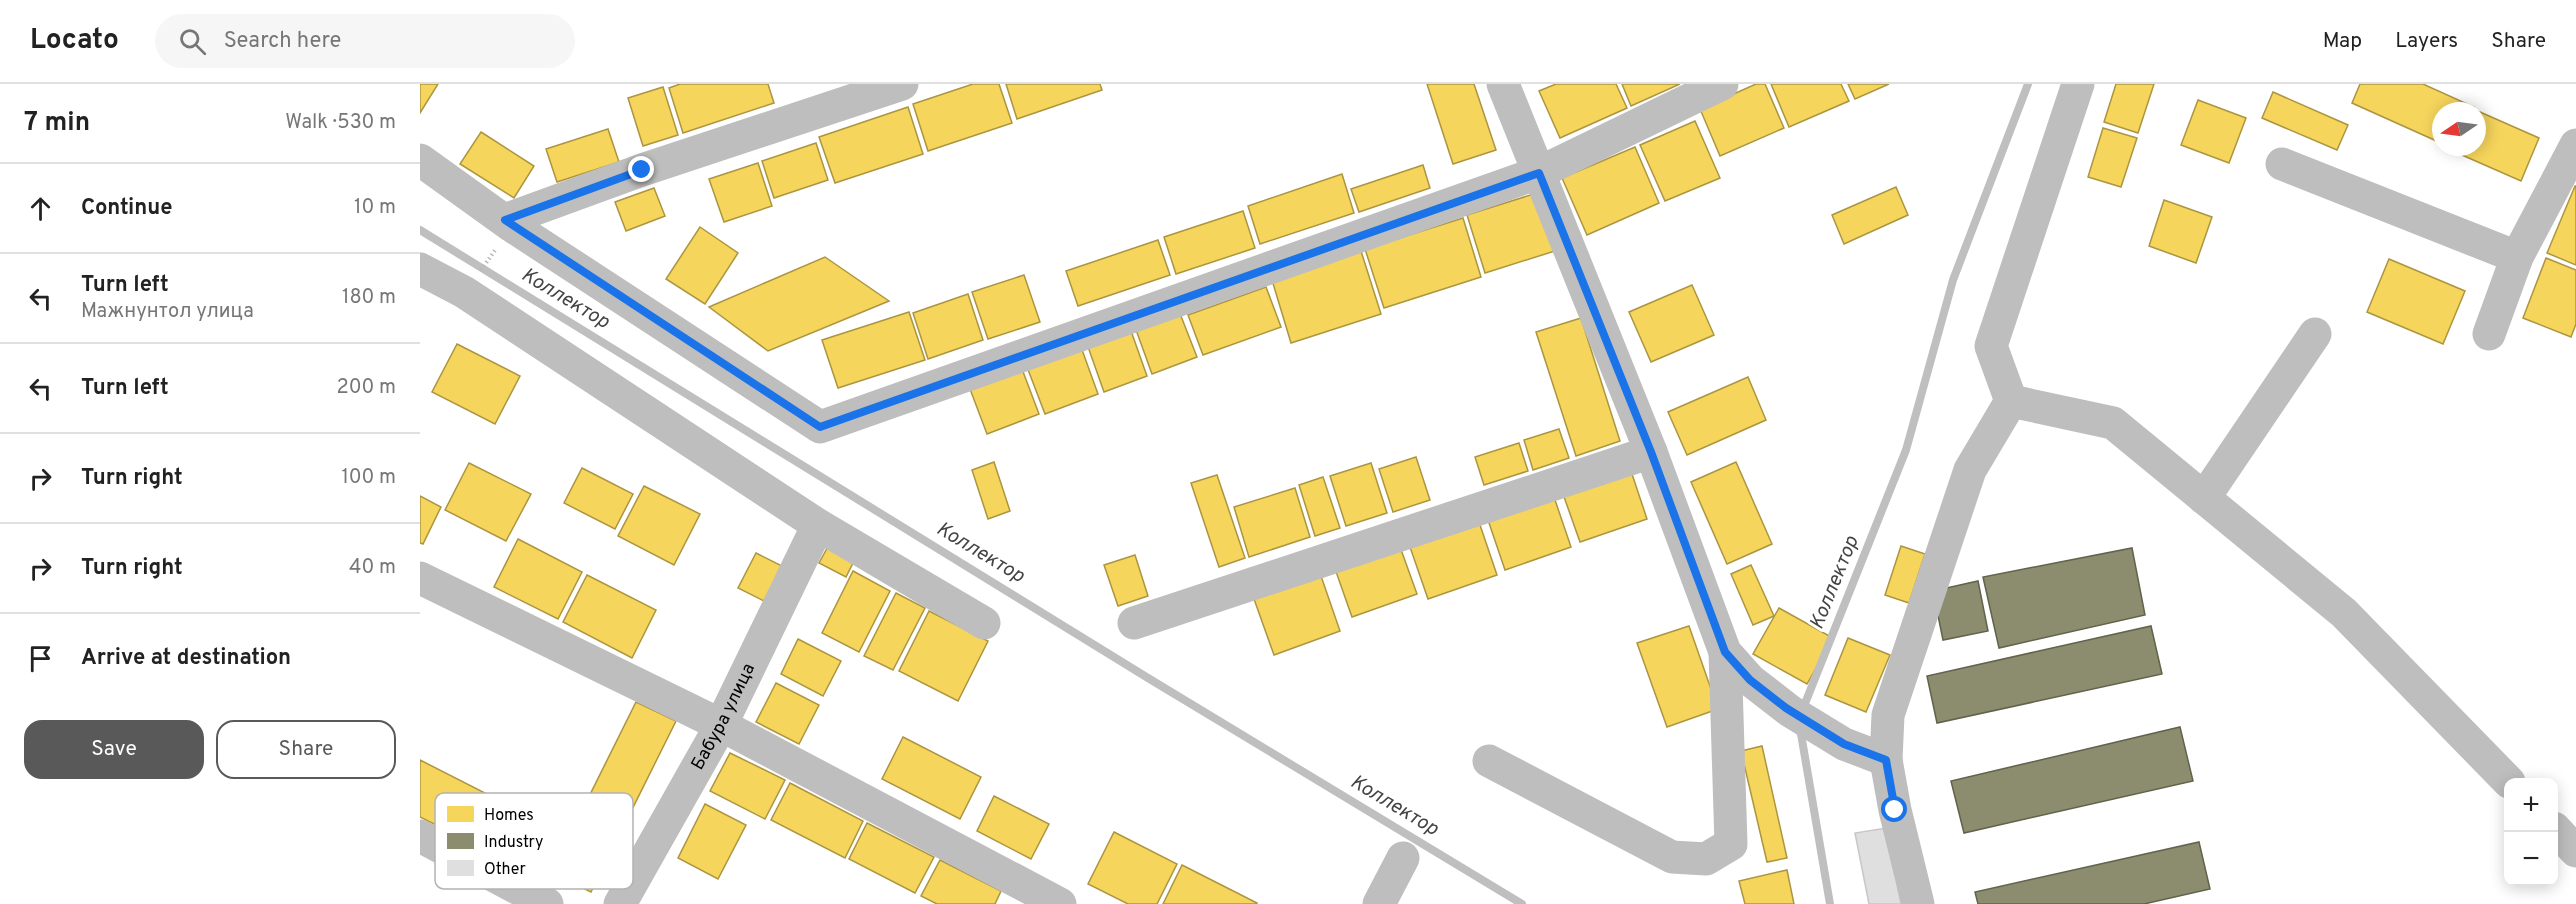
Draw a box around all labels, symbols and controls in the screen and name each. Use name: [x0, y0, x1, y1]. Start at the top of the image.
search box: [155, 14, 575, 68]
text: Locato: [30, 23, 119, 59]
icon: search: [176, 25, 209, 58]
text: Search here: [224, 28, 341, 55]
text: Map: [2323, 28, 2362, 55]
text: Layers: [2395, 28, 2458, 55]
text: Share: [2491, 28, 2546, 55]
north arrow: [2432, 102, 2486, 156]
text: 7 min: [24, 107, 90, 140]
text: Walk · 530 m: [285, 110, 396, 136]
route end: [628, 156, 654, 182]
icon: ahead: [24, 192, 57, 225]
text: Continue: [81, 195, 172, 222]
text: 10 m: [354, 195, 396, 221]
water label: Коллектор: [516, 263, 614, 335]
text: Turn left: [81, 272, 169, 299]
icon: left: [24, 282, 57, 315]
text: 180 m: [342, 285, 396, 311]
text: Мажнунтол улица: [81, 299, 254, 325]
icon: left: [24, 372, 57, 405]
text: Turn left: [81, 375, 169, 402]
text: 200 m: [337, 375, 396, 401]
icon: right: [24, 462, 57, 495]
text: Turn right: [81, 465, 183, 492]
text: 100 m: [341, 465, 396, 491]
water label: Коллектор: [931, 517, 1029, 589]
water label: Коллектор: [1805, 533, 1865, 633]
icon: right: [24, 552, 57, 585]
text: Turn right: [81, 555, 183, 582]
text: 40 m: [349, 555, 396, 581]
icon: arrive: [24, 642, 57, 675]
text: Arrive at destination: [81, 645, 291, 672]
street label: Бабура улица: [686, 660, 761, 774]
button: Save: [24, 720, 204, 779]
button: Share: [216, 720, 396, 779]
water label: Коллектор: [1345, 770, 1443, 842]
map controls: [2504, 778, 2558, 886]
button: +: [2504, 778, 2558, 832]
legend: [435, 793, 633, 889]
route start: [1881, 796, 1907, 822]
text: Homes: [484, 806, 534, 826]
button: −: [2504, 832, 2558, 886]
text: Industry: [484, 833, 543, 853]
text: Other: [484, 860, 526, 880]

